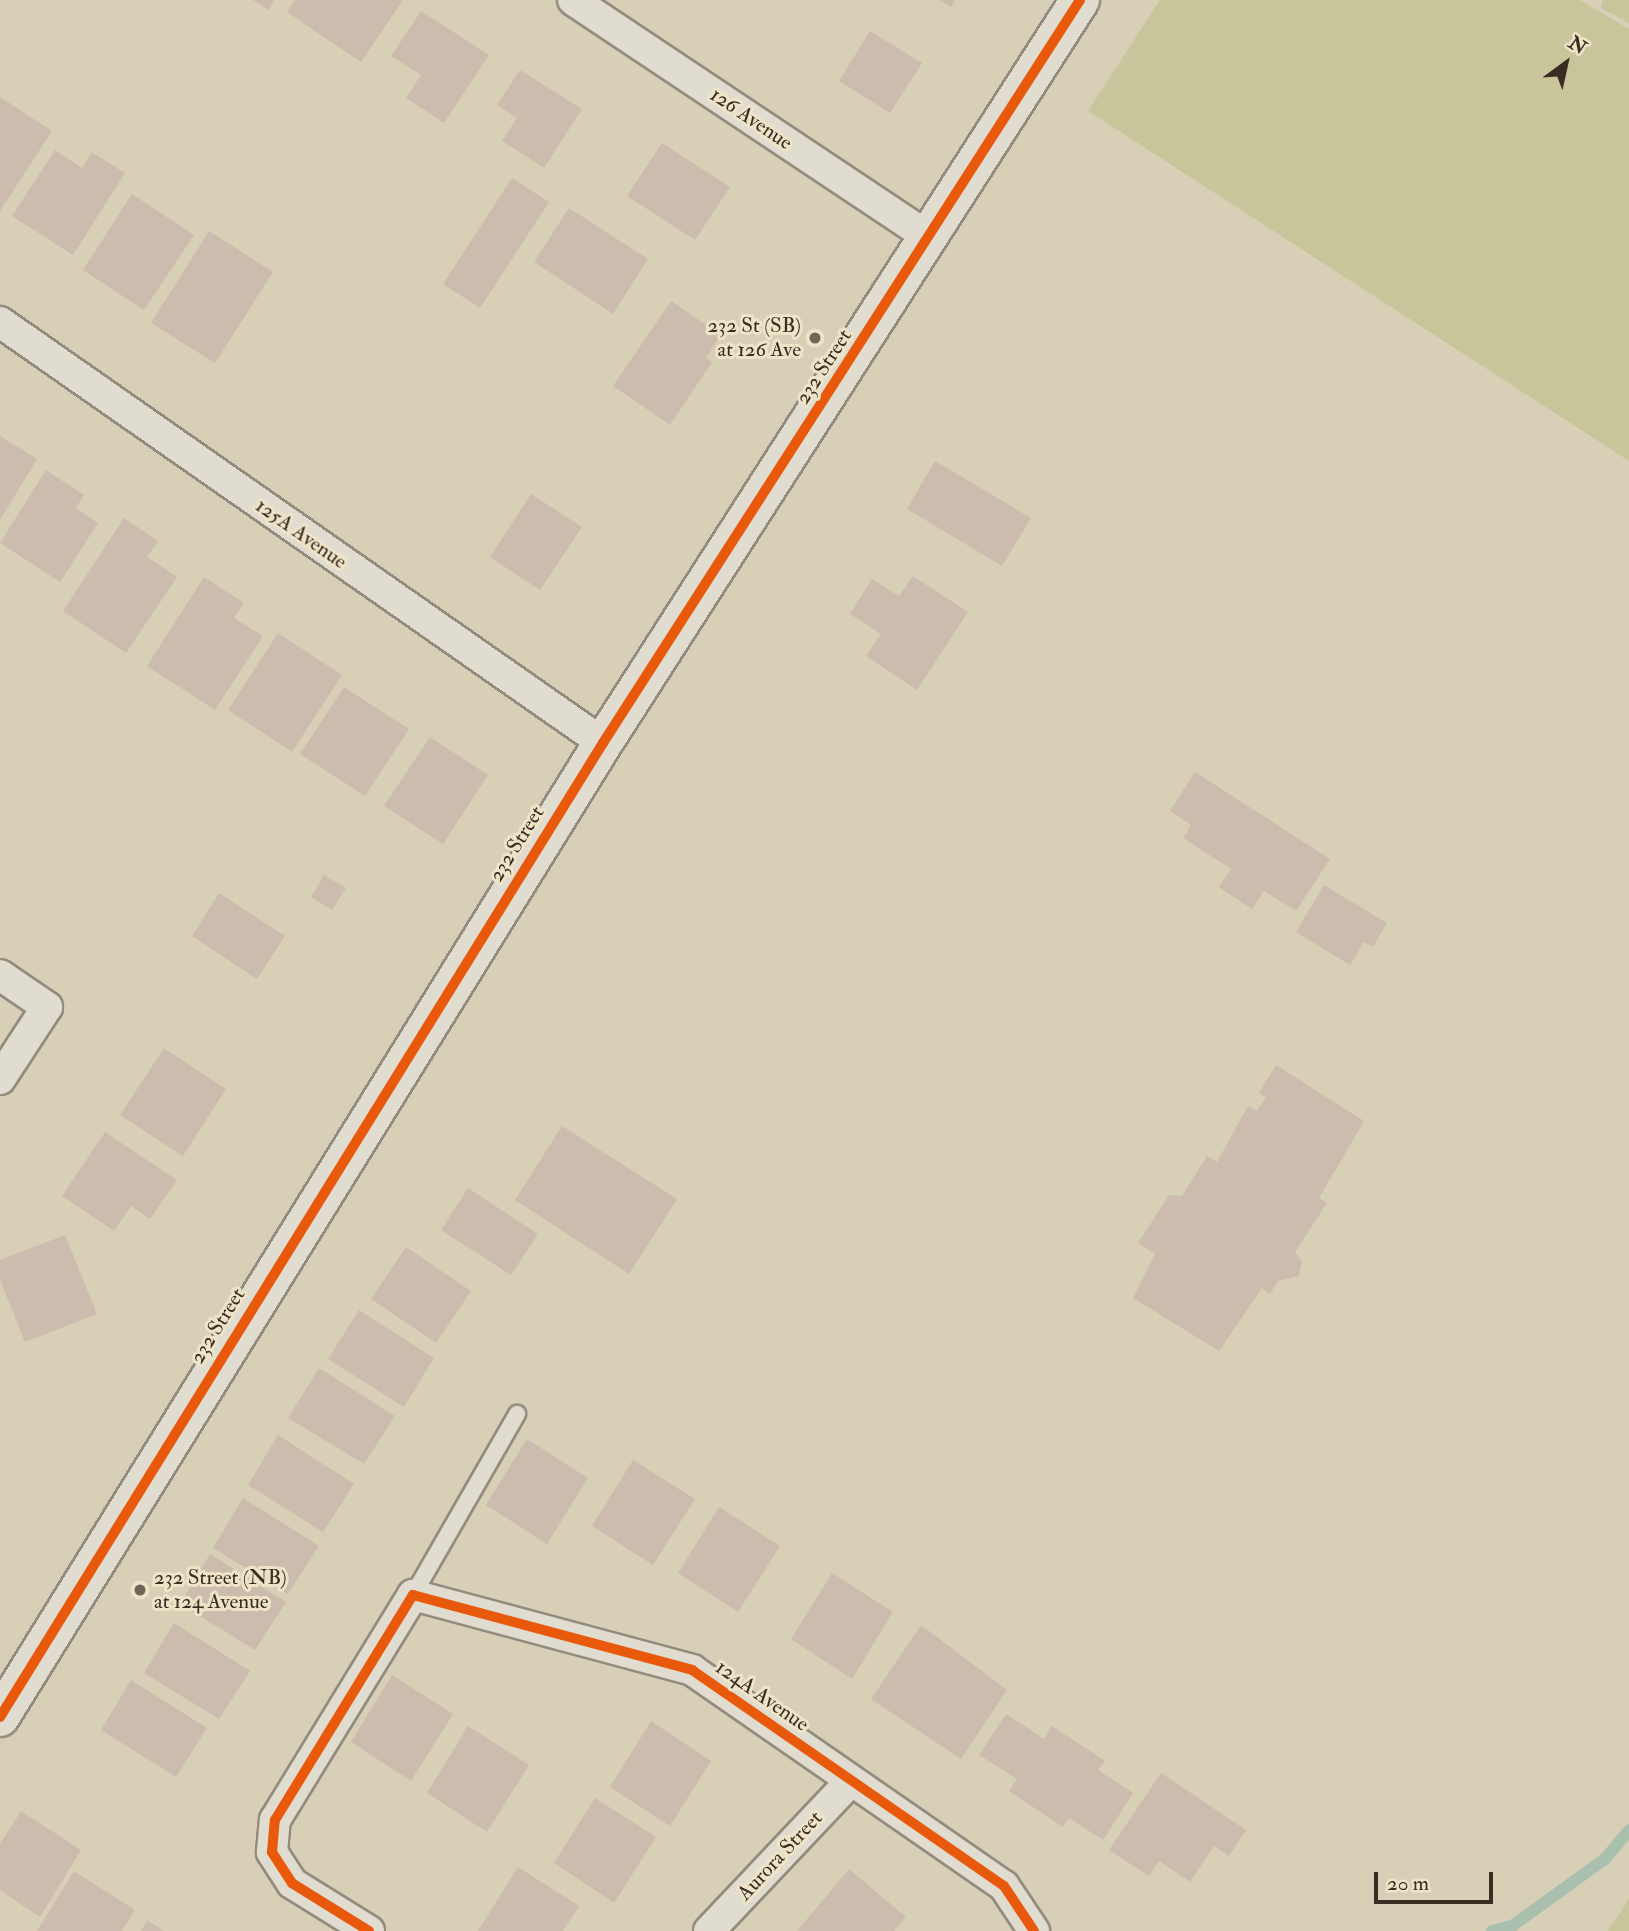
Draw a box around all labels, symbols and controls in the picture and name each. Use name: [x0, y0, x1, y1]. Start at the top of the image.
north arrow: [1531, 28, 1601, 98]
text: N: [1564, 31, 1591, 60]
street label: 126 Avenue: [705, 82, 797, 156]
place label: 232 St (SB) at 126 Ave: [707, 313, 801, 363]
street label: 232 Street: [790, 325, 858, 409]
marker: 232 St (SB) at 126 Ave: [807, 330, 823, 346]
street label: 125A Avenue: [250, 493, 352, 575]
street label: 232 Street: [484, 802, 550, 886]
street label: 232 Street: [185, 1284, 251, 1368]
place label: 232 Street (NB) at 124 Avenue: [154, 1565, 287, 1615]
marker: 232 Street (NB) at 124 Avenue: [132, 1582, 148, 1598]
street label: 124A Avenue: [711, 1655, 813, 1737]
street label: Aurora Street: [732, 1806, 828, 1906]
scale bar: [1377, 1857, 1496, 1901]
text: 20 m: [1387, 1870, 1429, 1897]

